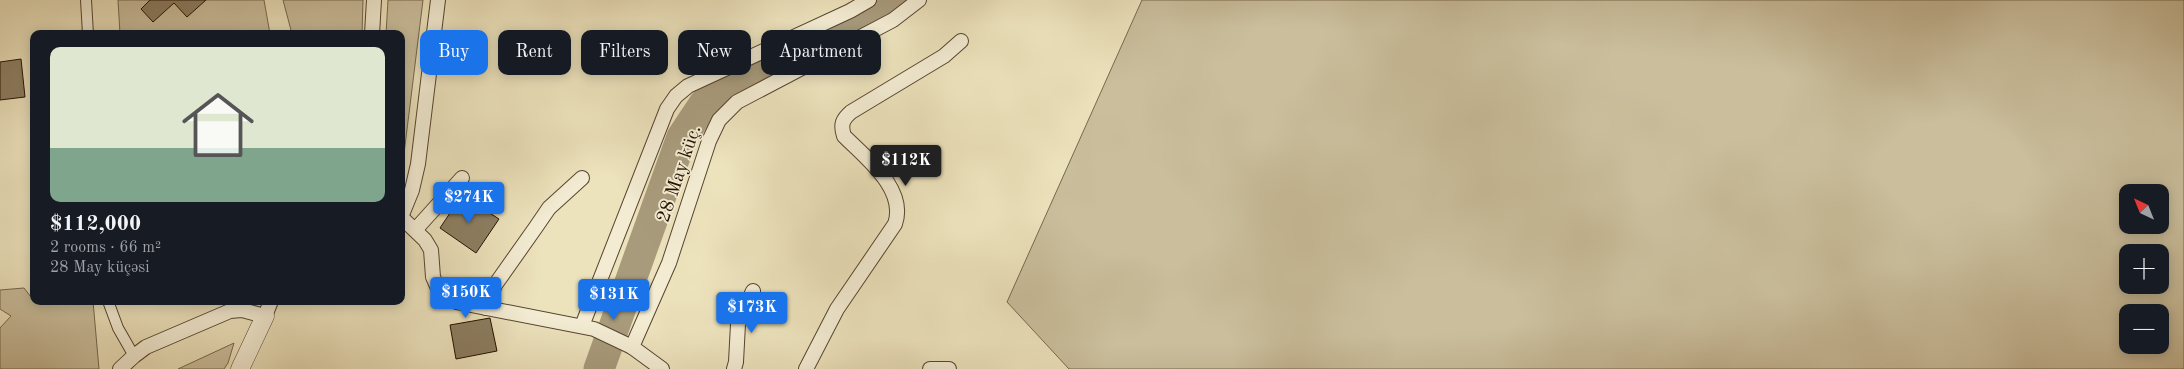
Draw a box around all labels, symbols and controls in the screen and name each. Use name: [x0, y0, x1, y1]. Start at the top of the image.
chip: Buy: [420, 30, 488, 75]
chip: Rent: [498, 30, 571, 75]
chip: Filters: [581, 30, 668, 75]
chip: New: [678, 30, 751, 75]
chip: Apartment: [761, 30, 881, 75]
icon: home: [173, 80, 263, 170]
street label: 28 May küç.: [655, 123, 705, 225]
pin: $112K: [871, 144, 941, 187]
text: $112K: [881, 153, 931, 169]
pin: $274K: [434, 182, 504, 224]
north arrow: [2119, 184, 2169, 234]
map controls: [2119, 184, 2169, 354]
text: $274K: [444, 190, 494, 206]
text: $112,000: [50, 214, 141, 235]
text: 2 rooms · 66 m²: [50, 240, 161, 256]
button: +: [2119, 244, 2169, 294]
text: 28 May küçəsi: [50, 260, 150, 276]
pin: $150K: [431, 276, 501, 319]
pin: $131K: [579, 278, 649, 321]
text: $150K: [441, 285, 491, 301]
text: $131K: [589, 287, 639, 303]
pin: $173K: [717, 292, 787, 334]
text: $173K: [727, 300, 777, 316]
button: −: [2119, 304, 2169, 354]

